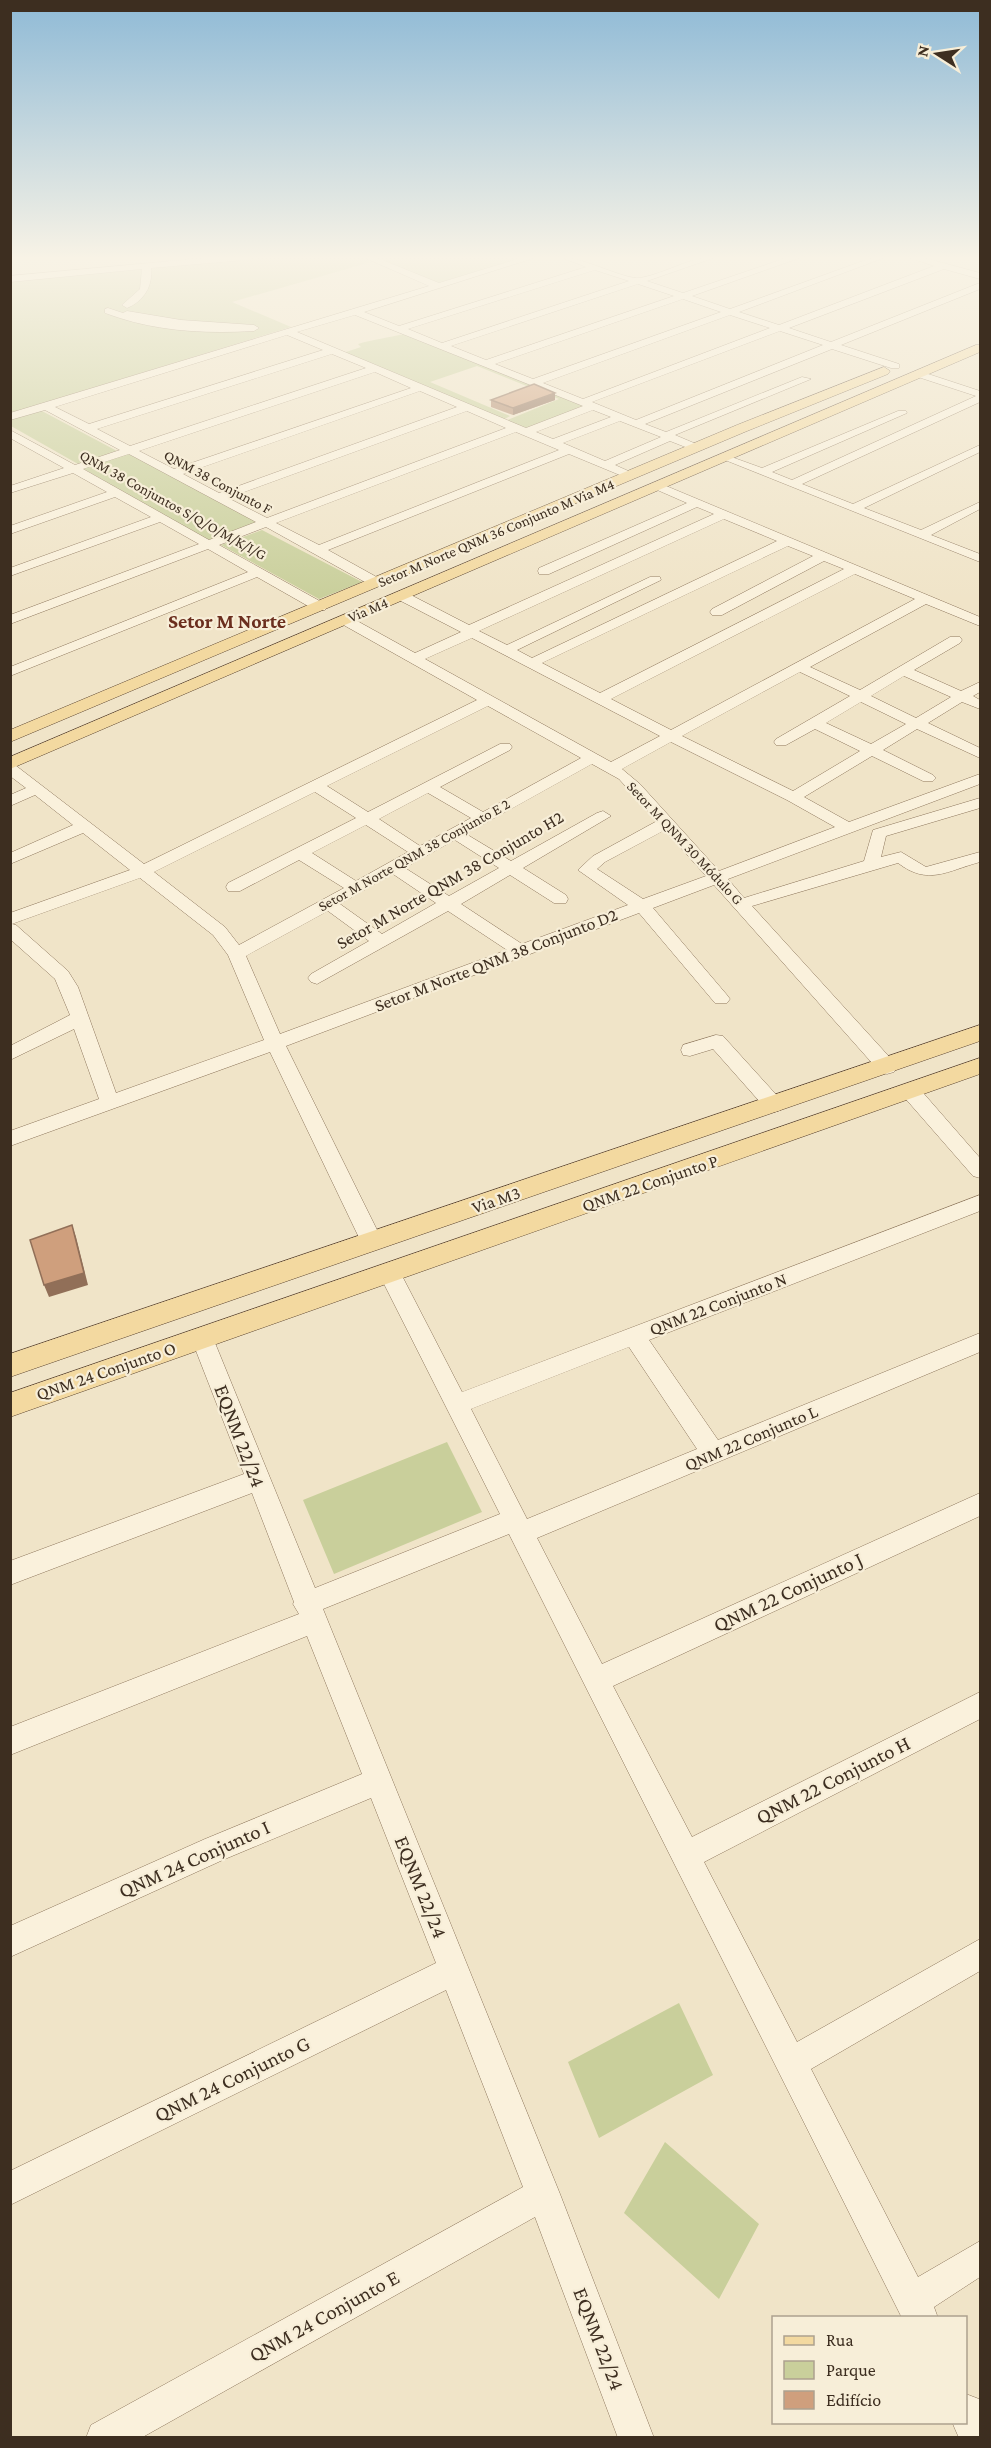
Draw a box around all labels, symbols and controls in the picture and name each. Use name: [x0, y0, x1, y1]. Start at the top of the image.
north arrow: [907, 24, 967, 84]
text: N: [913, 44, 932, 58]
street label: QNM 38 Conjuntos S/Q/O/M/K/I/G: [76, 447, 269, 564]
street label: QNM 38 Conjunto F: [161, 447, 275, 518]
street label: Setor M Norte QNM 36 Conjunto M Via M4: [375, 476, 617, 591]
street label: Via M4: [345, 594, 391, 626]
district label: Setor M Norte: [168, 610, 286, 632]
street label: Setor M QNM 30 Módulo G: [624, 778, 746, 908]
street label: Setor M Norte QNM 38 Conjunto E 2: [315, 796, 513, 915]
street label: Setor M Norte QNM 38 Conjunto H2: [333, 807, 567, 954]
street label: Setor M Norte QNM 38 Conjunto D2: [372, 904, 621, 1017]
street label: QNM 22 Conjunto P: [579, 1150, 721, 1217]
street label: Via M3: [469, 1182, 523, 1218]
street label: QNM 22 Conjunto N: [647, 1269, 790, 1340]
street label: QNM 24 Conjunto O: [34, 1338, 179, 1405]
street label: EQNM 22/24: [209, 1381, 271, 1491]
street label: QNM 22 Conjunto L: [681, 1401, 821, 1476]
street label: QNM 22 Conjunto J: [709, 1547, 867, 1637]
street label: QNM 22 Conjunto H: [752, 1731, 914, 1829]
street label: QNM 24 Conjunto I: [115, 1815, 273, 1903]
street label: EQNM 22/24: [390, 1832, 452, 1942]
street label: QNM 24 Conjunto G: [150, 2031, 314, 2127]
street label: QNM 24 Conjunto E: [245, 2265, 403, 2367]
street label: EQNM 22/24: [568, 2284, 630, 2394]
legend: [772, 2316, 967, 2424]
text: Rua: [826, 2330, 854, 2350]
text: Parque: [826, 2360, 876, 2380]
text: Edifício: [826, 2390, 881, 2410]

